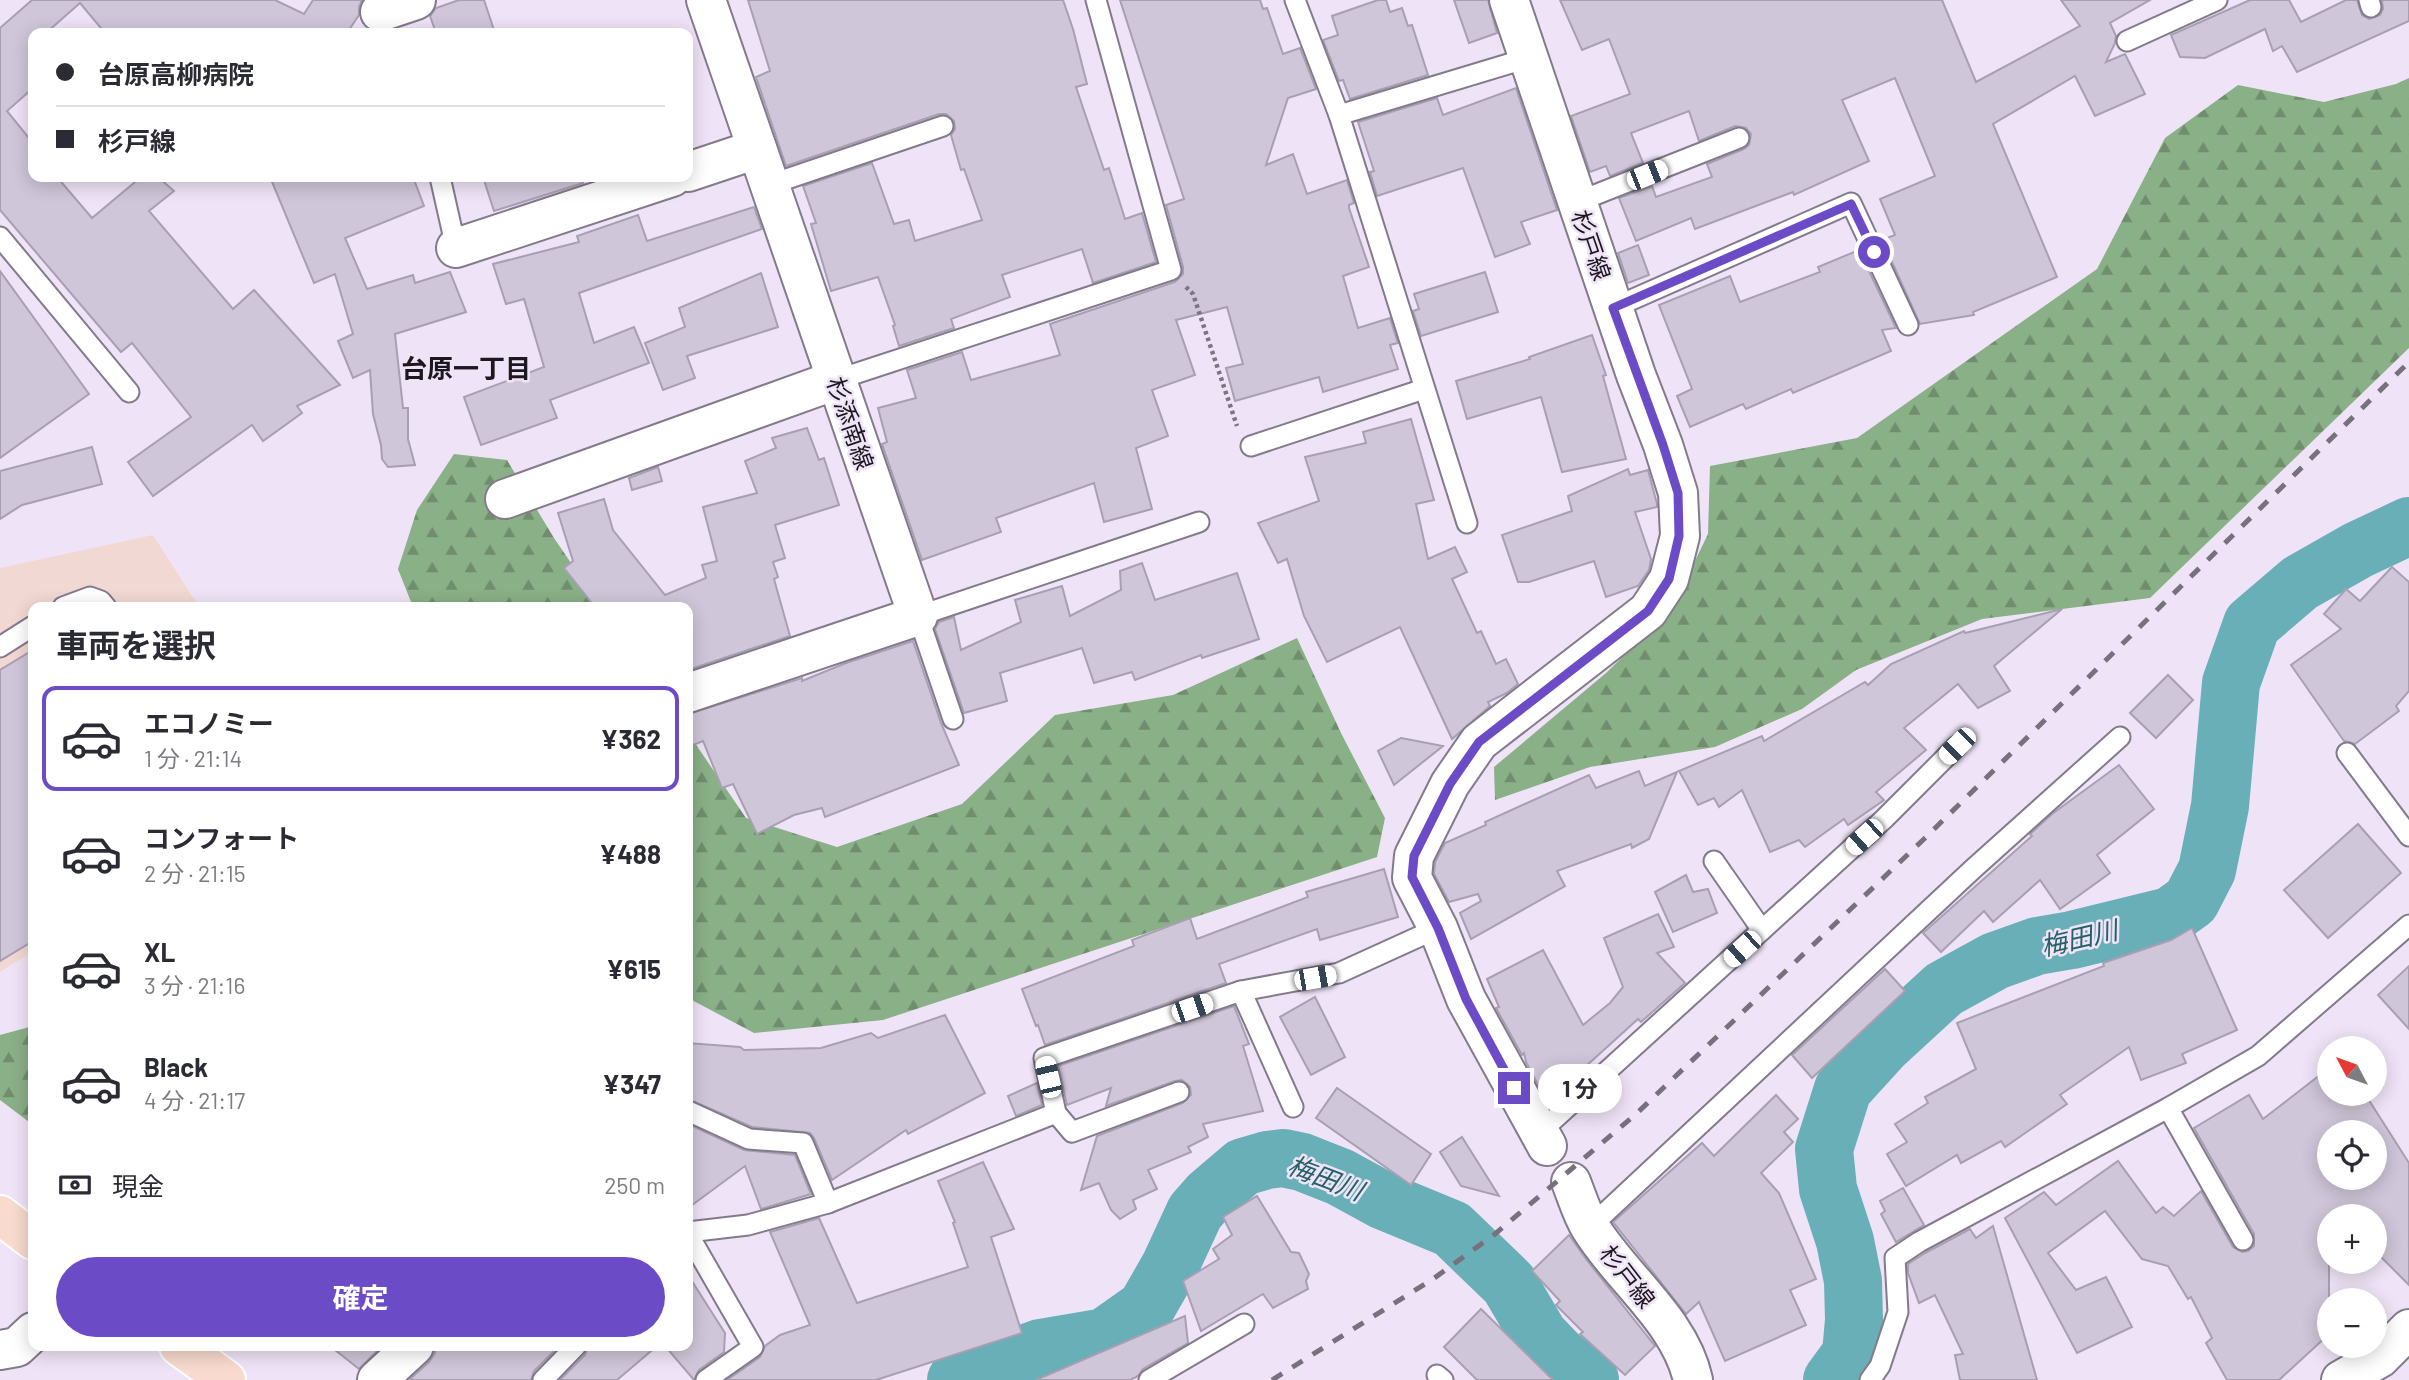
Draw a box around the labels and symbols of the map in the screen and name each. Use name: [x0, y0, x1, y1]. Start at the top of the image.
car: [1624, 157, 1671, 193]
street label: 杉戸線: [1567, 206, 1617, 284]
route start: [1858, 236, 1890, 268]
district label: 台原一丁目: [401, 352, 531, 383]
street label: 杉添南線: [822, 373, 880, 473]
car: [1935, 724, 1980, 768]
car: [1842, 815, 1887, 859]
water label: 梅田川: [2038, 912, 2123, 961]
car: [1720, 927, 1765, 971]
car: [1293, 964, 1338, 992]
car: [1169, 991, 1216, 1025]
north arrow: [2317, 1036, 2387, 1106]
car: [1034, 1054, 1063, 1100]
callout: 1 分: [1538, 1064, 1622, 1112]
route end: [1498, 1072, 1530, 1104]
water label: 梅田川: [1284, 1149, 1371, 1207]
street label: 杉戸線: [1594, 1239, 1662, 1313]

